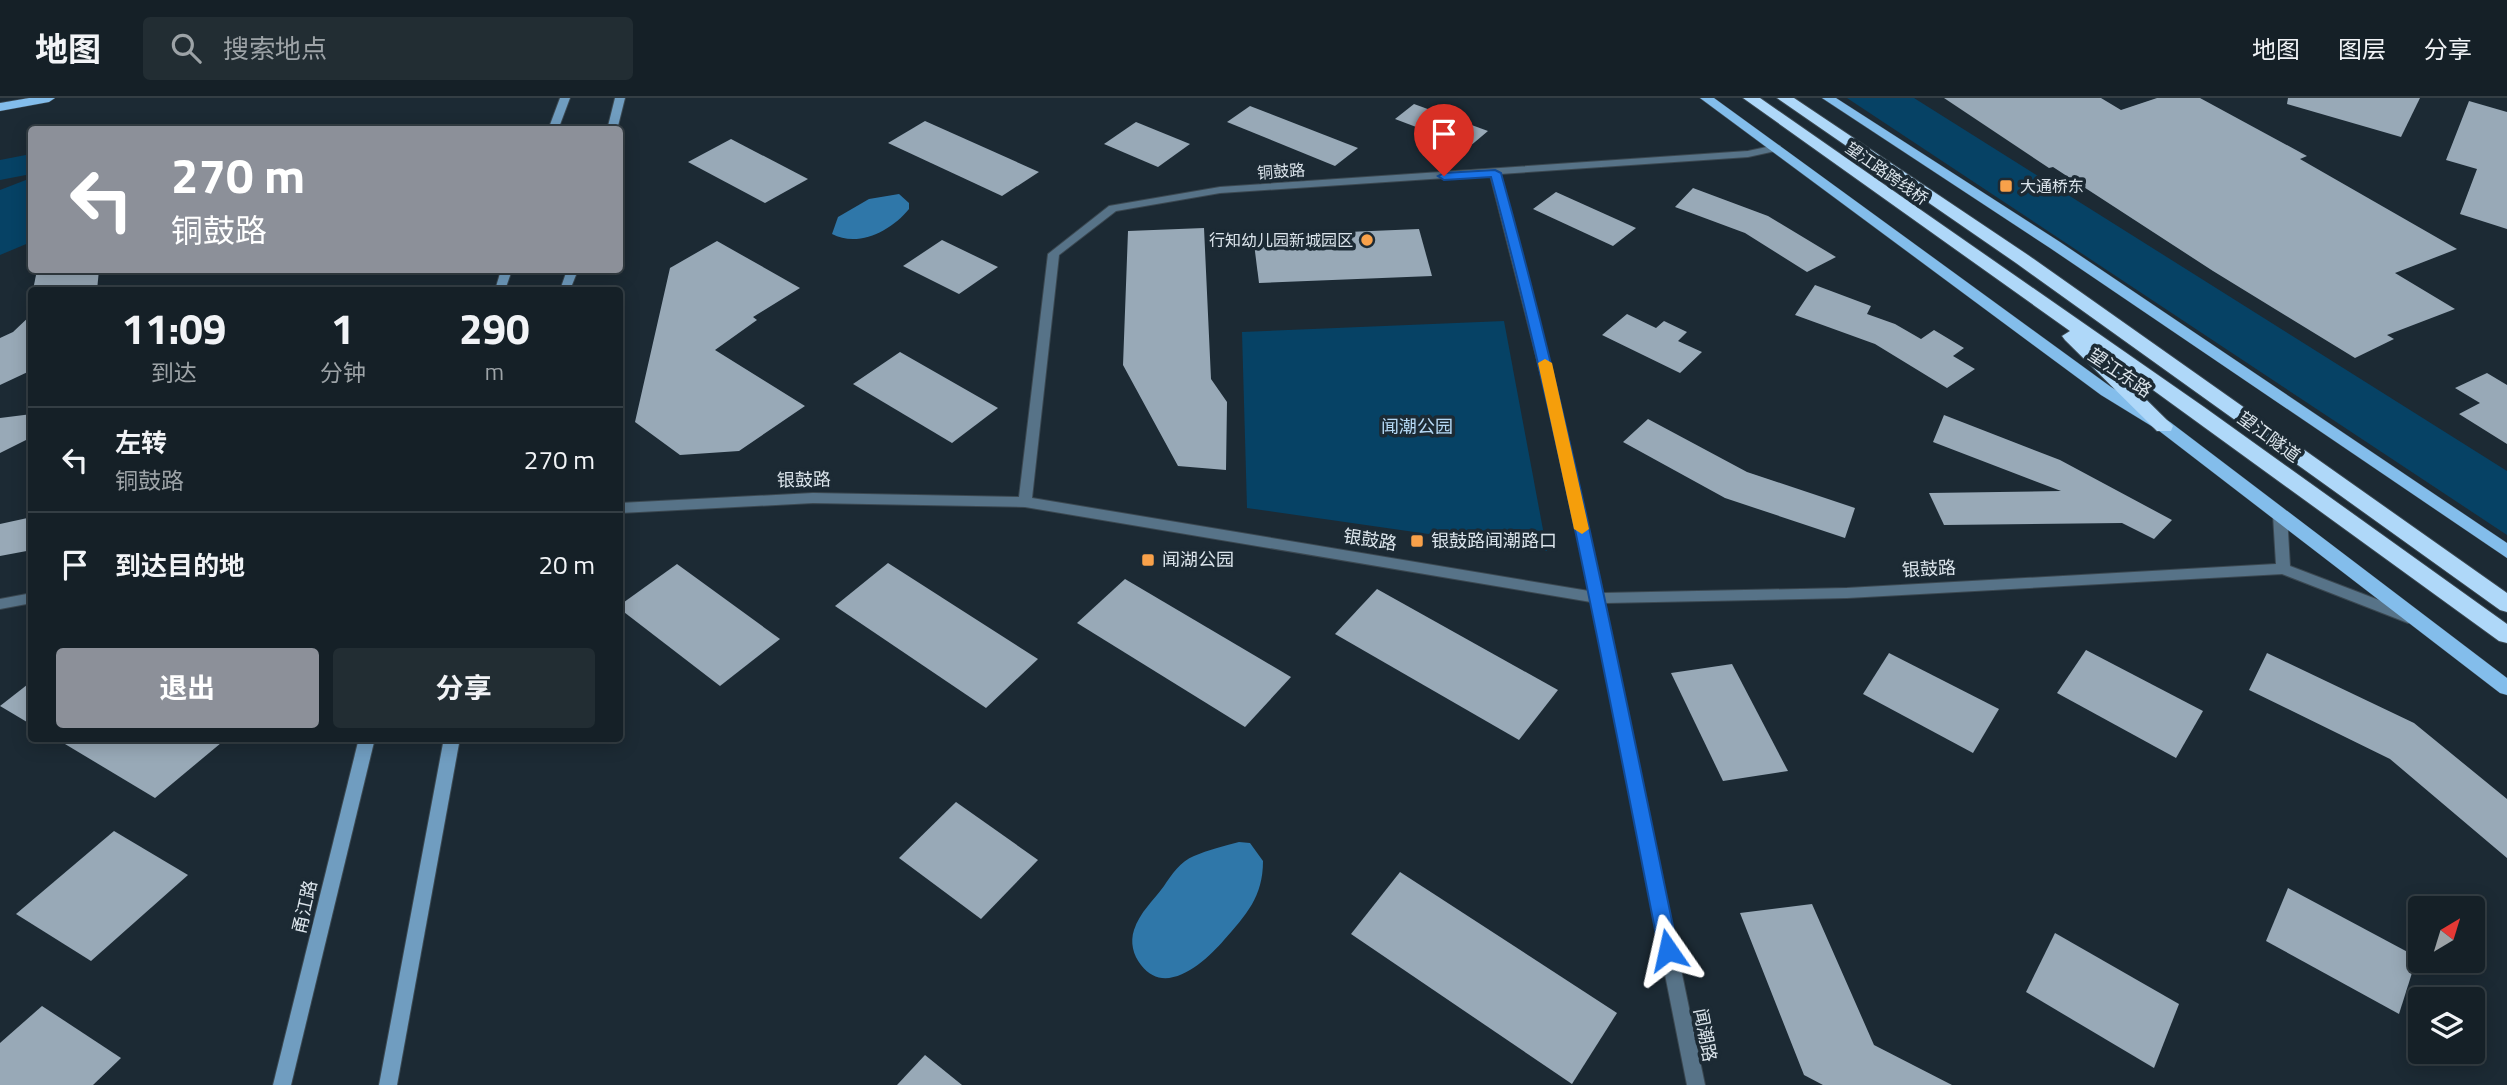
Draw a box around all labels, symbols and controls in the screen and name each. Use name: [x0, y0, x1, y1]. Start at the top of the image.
search box: [143, 17, 633, 80]
text: 地图: [35, 24, 101, 74]
icon: search: [167, 29, 205, 67]
text: 搜索地点: [223, 29, 327, 68]
text: 地图: [2252, 31, 2300, 67]
text: 图层: [2338, 31, 2386, 67]
text: 分享: [2424, 31, 2472, 67]
pin: [1414, 104, 1474, 176]
icon: arrive: [1425, 115, 1463, 153]
street label: 望江路跨线桥: [1841, 136, 1933, 210]
text: 270 m: [171, 137, 305, 212]
icon: left: [56, 154, 147, 245]
street label: 铜鼓路: [1256, 157, 1306, 185]
place label: 大通桥东: [2020, 174, 2084, 198]
marker: 大通桥东: [1998, 178, 2014, 194]
text: 铜鼓路: [171, 206, 267, 254]
place label: 行知幼儿园新城园区: [1209, 228, 1353, 252]
marker: 行知幼儿园新城园区: [1359, 232, 1375, 248]
text: 11:09: [121, 296, 226, 360]
text: 1: [331, 296, 354, 360]
text: 290: [459, 296, 530, 360]
street label: 望江东路: [2083, 341, 2158, 404]
text: m: [485, 354, 504, 389]
text: 到达: [151, 355, 197, 390]
text: 分钟: [320, 355, 366, 390]
street label: 望江隧道: [2232, 405, 2306, 469]
park label: 闻潮公园: [1381, 413, 1453, 440]
text: 左转: [115, 423, 167, 462]
text: 270 m: [524, 440, 595, 479]
icon: left: [56, 441, 94, 479]
text: 铜鼓路: [115, 463, 184, 498]
street label: 银鼓路: [777, 466, 831, 493]
street label: 银鼓路: [1341, 522, 1399, 557]
place label: 银鼓路闻潮路口: [1431, 527, 1557, 554]
marker: 银鼓路闻潮路口: [1409, 533, 1425, 549]
text: 20 m: [538, 545, 595, 584]
icon: arrive: [56, 546, 94, 584]
text: 到达目的地: [115, 546, 245, 585]
place label: 闻湖公园: [1162, 546, 1234, 573]
marker: 闻湖公园: [1140, 552, 1156, 568]
street label: 银鼓路: [1901, 554, 1957, 583]
button: 退出: [56, 648, 319, 728]
button: 分享: [333, 648, 595, 728]
street label: 甬江路: [285, 878, 324, 936]
north arrow: [2408, 896, 2485, 973]
map controls: [2408, 896, 2485, 1064]
position arrow: [1631, 913, 1705, 987]
button: layers: [2408, 987, 2485, 1064]
street label: 闻潮路: [1687, 1006, 1724, 1064]

